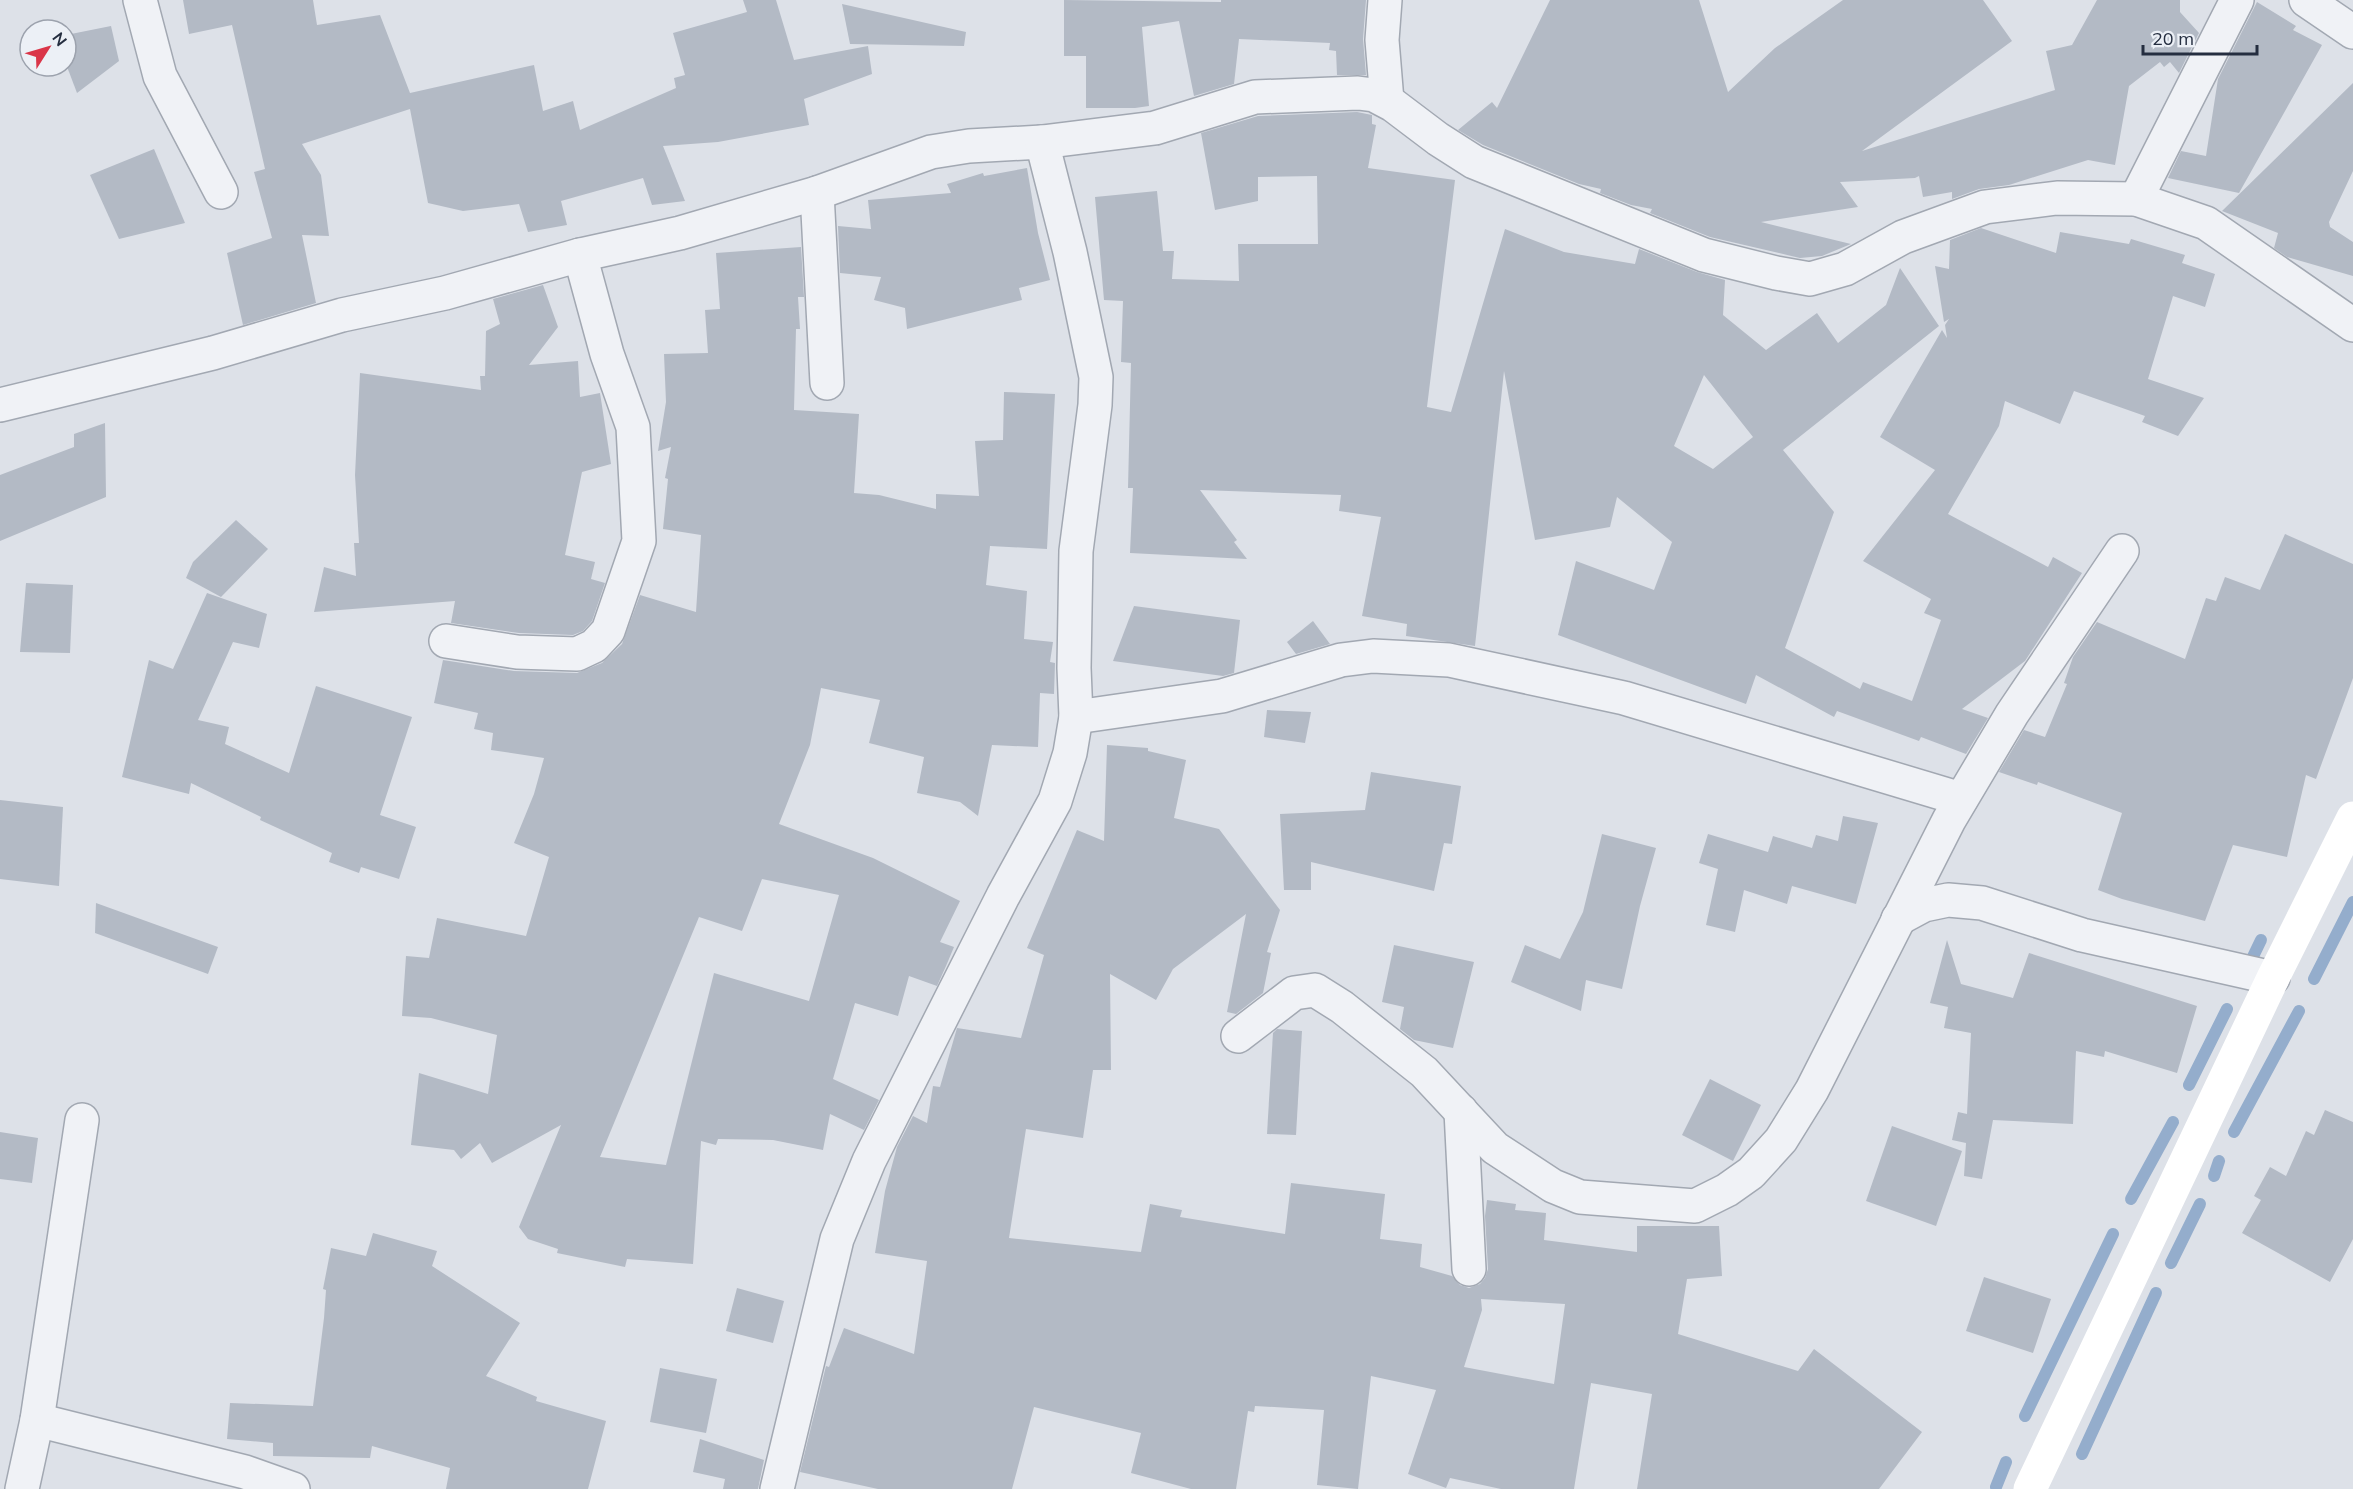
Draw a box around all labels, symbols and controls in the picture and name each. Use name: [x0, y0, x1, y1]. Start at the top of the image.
north arrow: [18, 18, 78, 78]
scale bar: [2143, 18, 2257, 56]
text: 20 m: [2152, 27, 2194, 50]
text: N: [48, 28, 72, 50]

